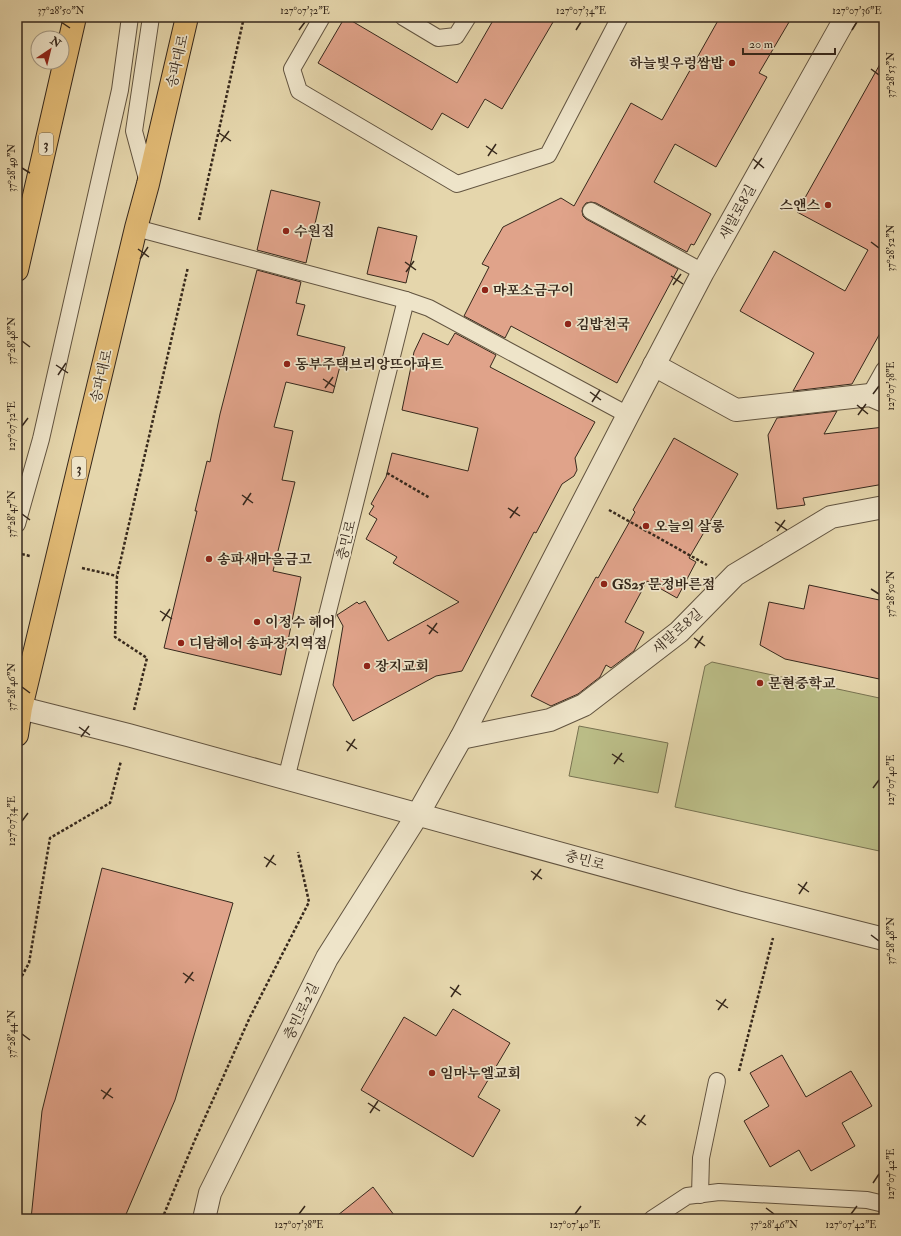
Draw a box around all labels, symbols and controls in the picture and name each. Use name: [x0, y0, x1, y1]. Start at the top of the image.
text: 37°28'50"N: [37, 5, 85, 17]
text: 127°07'32"E: [280, 5, 330, 17]
text: 127°07'34"E: [556, 5, 606, 17]
text: 127°07'36"E: [832, 5, 882, 17]
north arrow: [30, 30, 70, 70]
scale bar: [743, 30, 835, 56]
street label: 송파대로: [163, 32, 192, 89]
text: N: [47, 33, 64, 51]
text: 20 m: [749, 37, 774, 52]
text: 37°28'53"N: [885, 52, 897, 98]
place label: 하늘빛우렁쌈밥: [629, 55, 724, 72]
marker: 하늘빛우렁쌈밥: [727, 58, 737, 68]
road number: 3: [39, 133, 53, 155]
text: 37°28'49"N: [6, 144, 18, 192]
street label: 새말로8길: [715, 182, 760, 243]
place label: 스앤스: [779, 197, 820, 214]
marker: 스앤스: [823, 200, 833, 210]
place label: 수원집: [294, 223, 335, 240]
text: 37°28'52"N: [885, 224, 897, 272]
marker: 수원집: [281, 226, 291, 236]
place label: 마포소금구이: [493, 282, 574, 299]
marker: 마포소금구이: [480, 285, 490, 295]
place label: 김밥천국: [576, 316, 631, 333]
text: 37°28'48"N: [6, 317, 18, 365]
marker: 김밥천국: [563, 319, 573, 329]
street label: 송파대로: [87, 347, 116, 404]
place label: 동부주택브리앙뜨아파트: [295, 356, 444, 373]
marker: 동부주택브리앙뜨아파트: [282, 359, 292, 369]
text: 127°07'38"E: [885, 361, 897, 411]
text: 127°07'32"E: [6, 401, 18, 451]
road number: 3: [72, 457, 86, 479]
text: 37°28'47"N: [6, 490, 18, 538]
street label: 충민로: [333, 518, 360, 562]
place label: 오늘의 살롱: [654, 518, 725, 535]
marker: 오늘의 살롱: [641, 521, 651, 531]
place label: 송파새마을금고: [217, 551, 312, 568]
marker: 송파새마을금고: [204, 554, 214, 564]
text: 37°28'50"N: [885, 570, 897, 618]
place label: GS25 문정바른점: [612, 576, 715, 593]
marker: GS25 문정바른점: [599, 579, 609, 589]
street label: 새말로8길: [649, 605, 706, 658]
place label: 이정수 헤어: [265, 614, 336, 631]
marker: 이정수 헤어: [252, 617, 262, 627]
place label: 디탐헤어 송파장지역점: [189, 635, 327, 652]
marker: 디탐헤어 송파장지역점: [176, 638, 186, 648]
place label: 장지교회: [375, 658, 429, 675]
marker: 장지교회: [362, 661, 372, 671]
text: 37°28'46"N: [6, 663, 18, 711]
place label: 문현중학교: [768, 675, 836, 692]
marker: 문현중학교: [755, 678, 765, 688]
text: 127°07'40"E: [885, 754, 897, 806]
text: 127°07'34"E: [6, 796, 18, 846]
street label: 충민로: [563, 847, 607, 874]
text: 37°28'48"N: [885, 917, 897, 965]
street label: 충민로2길: [280, 980, 323, 1042]
text: 37°28'44"N: [6, 1010, 18, 1058]
place label: 임마누엘교회: [440, 1065, 521, 1082]
marker: 임마누엘교회: [427, 1068, 437, 1078]
text: 127°07'42"E: [885, 1148, 897, 1200]
text: 127°07'38"E: [274, 1219, 324, 1231]
text: 127°07'40"E: [549, 1219, 601, 1231]
text: 37°28'46"N: [750, 1219, 798, 1231]
text: 127°07'42"E: [825, 1219, 877, 1231]

